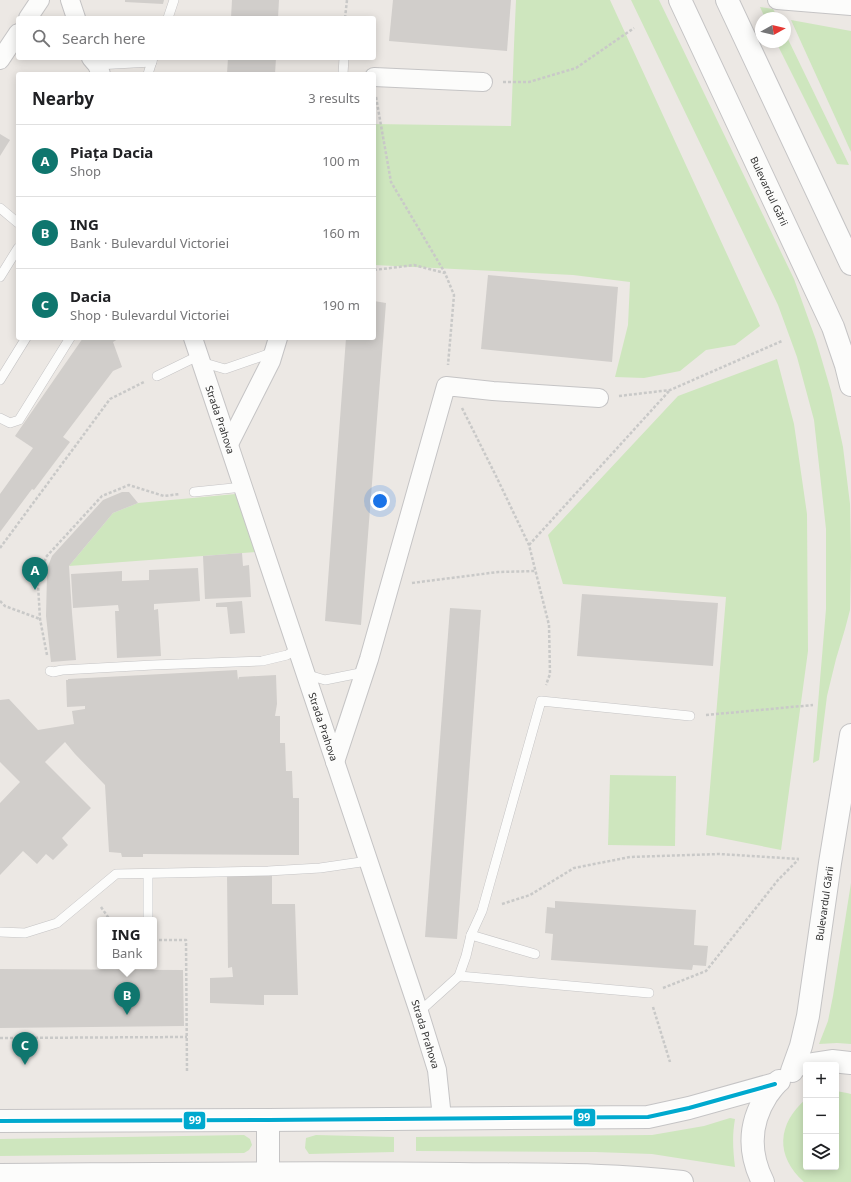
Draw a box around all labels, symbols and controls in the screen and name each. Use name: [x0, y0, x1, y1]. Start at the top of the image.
north arrow: [755, 12, 791, 48]
search box: [16, 16, 376, 60]
icon: search: [30, 27, 52, 49]
text: Search here: [62, 28, 145, 48]
text: Nearby: [32, 87, 94, 110]
text: 3 results: [308, 89, 360, 107]
text: Piața Dacia: [70, 142, 153, 162]
text: A: [41, 152, 50, 170]
text: 100 m: [322, 152, 360, 170]
street label: Bulevardul Gării: [747, 154, 792, 228]
text: Shop: [70, 162, 101, 180]
text: ING: [70, 214, 99, 234]
text: B: [41, 224, 49, 242]
text: 160 m: [322, 224, 360, 242]
text: Bank · Bulevardul Victoriei: [70, 234, 229, 252]
text: Dacia: [70, 286, 111, 306]
text: C: [41, 296, 49, 314]
text: 190 m: [322, 296, 360, 314]
text: Shop · Bulevardul Victoriei: [70, 306, 229, 324]
street label: Strada Prahova: [202, 383, 238, 456]
your location: [370, 491, 390, 511]
pin: A: [22, 557, 48, 590]
street label: Strada Prahova: [305, 691, 341, 763]
street label: Bulevardul Gării: [812, 865, 836, 942]
popup: [97, 917, 157, 969]
text: ING: [112, 924, 141, 944]
text: Bank: [112, 944, 142, 962]
pin: B: [114, 982, 140, 1015]
street label: Strada Prahova: [408, 998, 443, 1070]
pin: C: [12, 1032, 38, 1065]
map controls: [803, 1062, 839, 1170]
button: +: [803, 1062, 839, 1098]
button: −: [803, 1098, 839, 1134]
line badge: 99: [573, 1108, 596, 1127]
text: 99: [578, 1109, 590, 1124]
line badge: 99: [183, 1111, 206, 1130]
text: 99: [189, 1112, 201, 1127]
button: layers: [803, 1134, 839, 1170]

